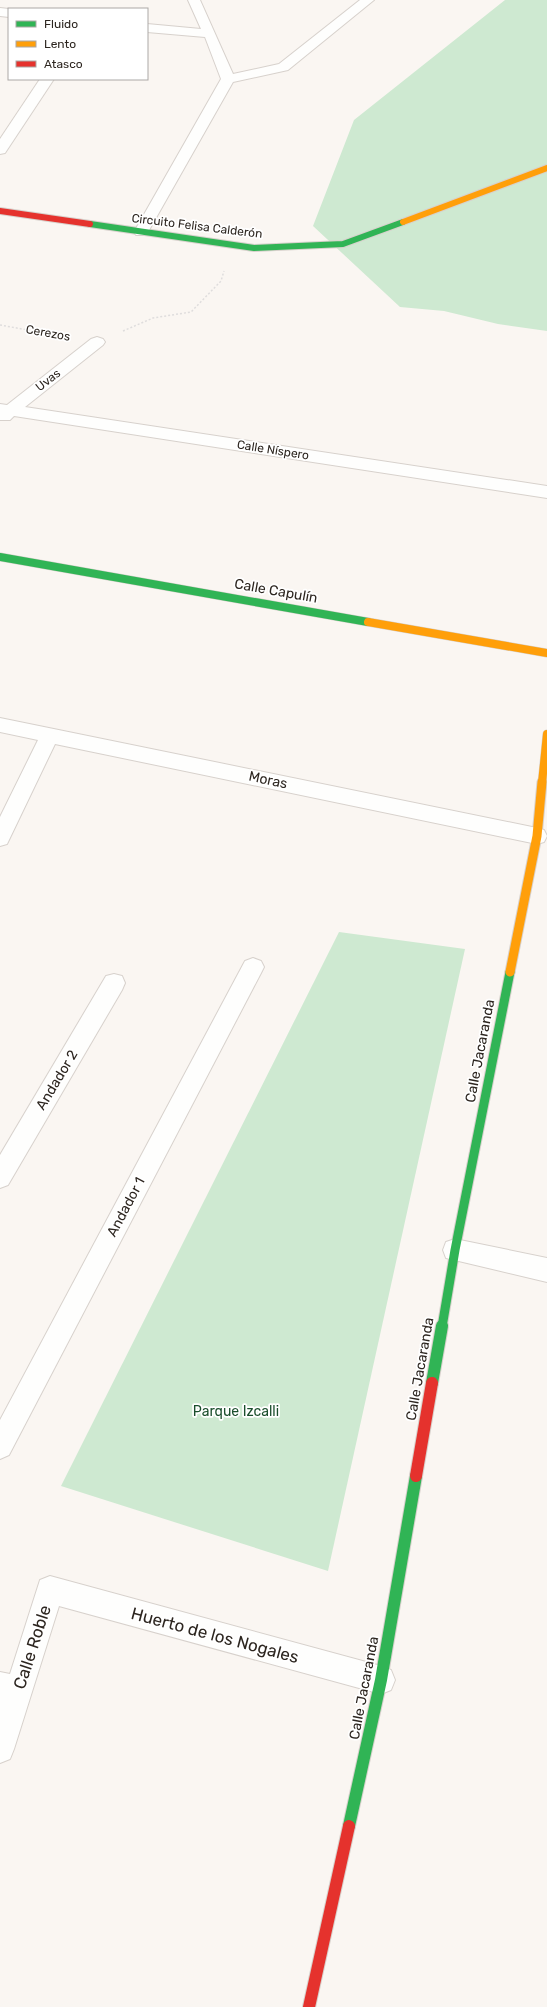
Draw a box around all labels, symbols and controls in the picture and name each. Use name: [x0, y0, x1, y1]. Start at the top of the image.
legend: [8, 8, 148, 80]
text: Fluido: [44, 17, 78, 31]
text: Lento: [44, 37, 76, 51]
text: Atasco: [44, 57, 83, 71]
street label: Circuito Felisa Calderón: [131, 211, 263, 241]
street label: Cerezos: [25, 322, 71, 344]
street label: Uvas: [33, 366, 63, 394]
street label: Calle Níspero: [236, 437, 310, 463]
street label: Calle Capulín: [233, 575, 319, 607]
street label: Moras: [247, 768, 289, 792]
street label: Calle Jacaranda: [462, 998, 498, 1104]
street label: Andador 2: [32, 1047, 82, 1113]
street label: Andador 1: [103, 1174, 149, 1240]
street label: Calle Jacaranda: [403, 1316, 437, 1422]
park label: Parque Izcalli: [193, 1403, 279, 1420]
street label: Calle Roble: [9, 1602, 55, 1692]
street label: Huerto de los Nogales: [129, 1603, 301, 1667]
street label: Calle Jacaranda: [346, 1635, 382, 1741]

